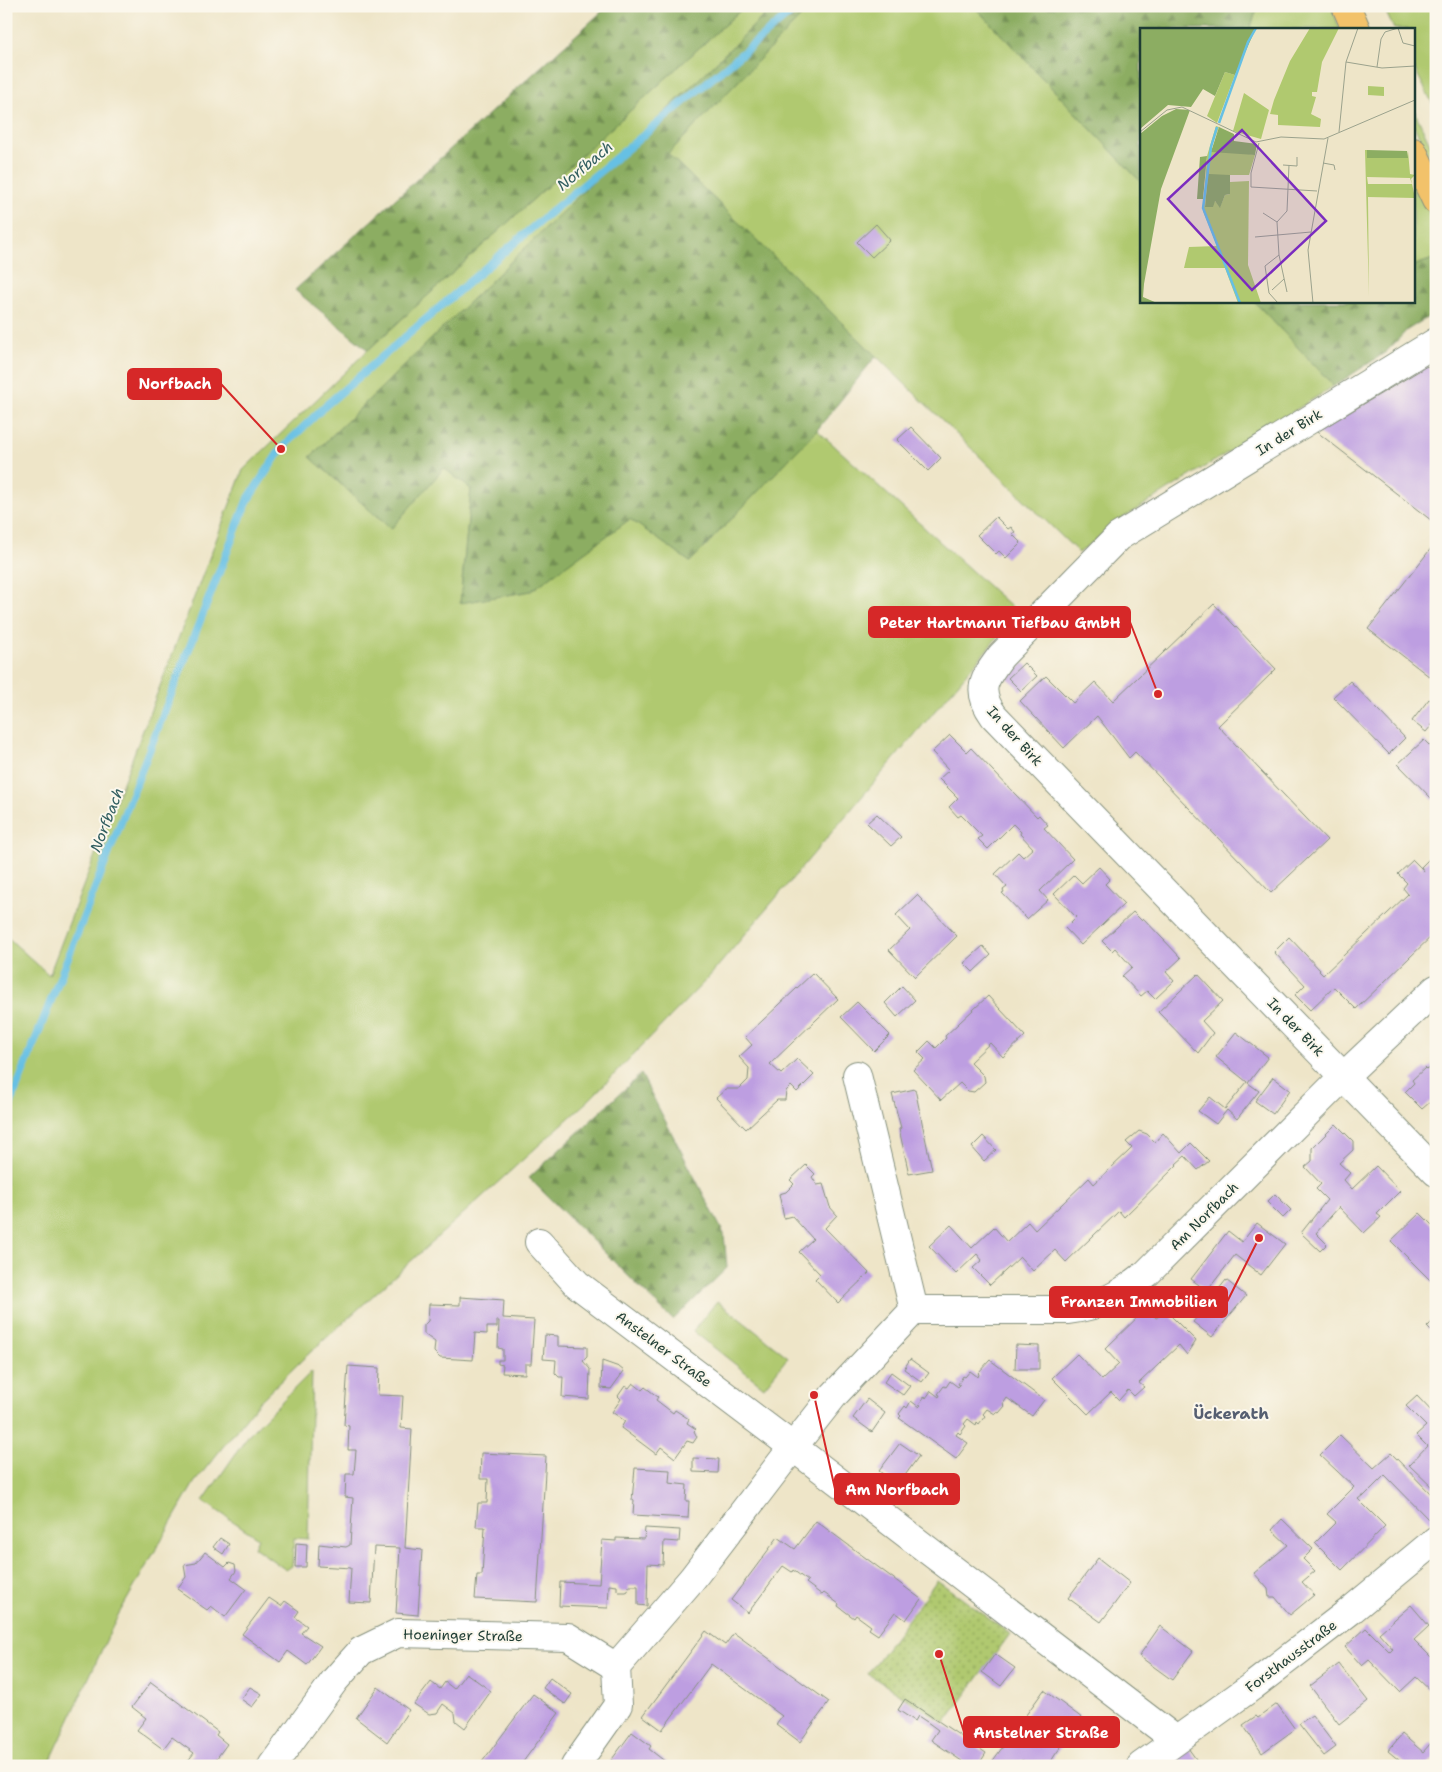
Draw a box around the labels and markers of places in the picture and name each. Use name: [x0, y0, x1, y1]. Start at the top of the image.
callout: Norfbach: [128, 369, 221, 399]
callout: Peter Hartmann Tiefbau GmbH: [869, 607, 1130, 637]
callout: Franzen Immobilien: [1050, 1287, 1227, 1317]
callout: Am Norfbach: [835, 1474, 959, 1504]
callout: Anstelner Straße: [964, 1717, 1119, 1747]

